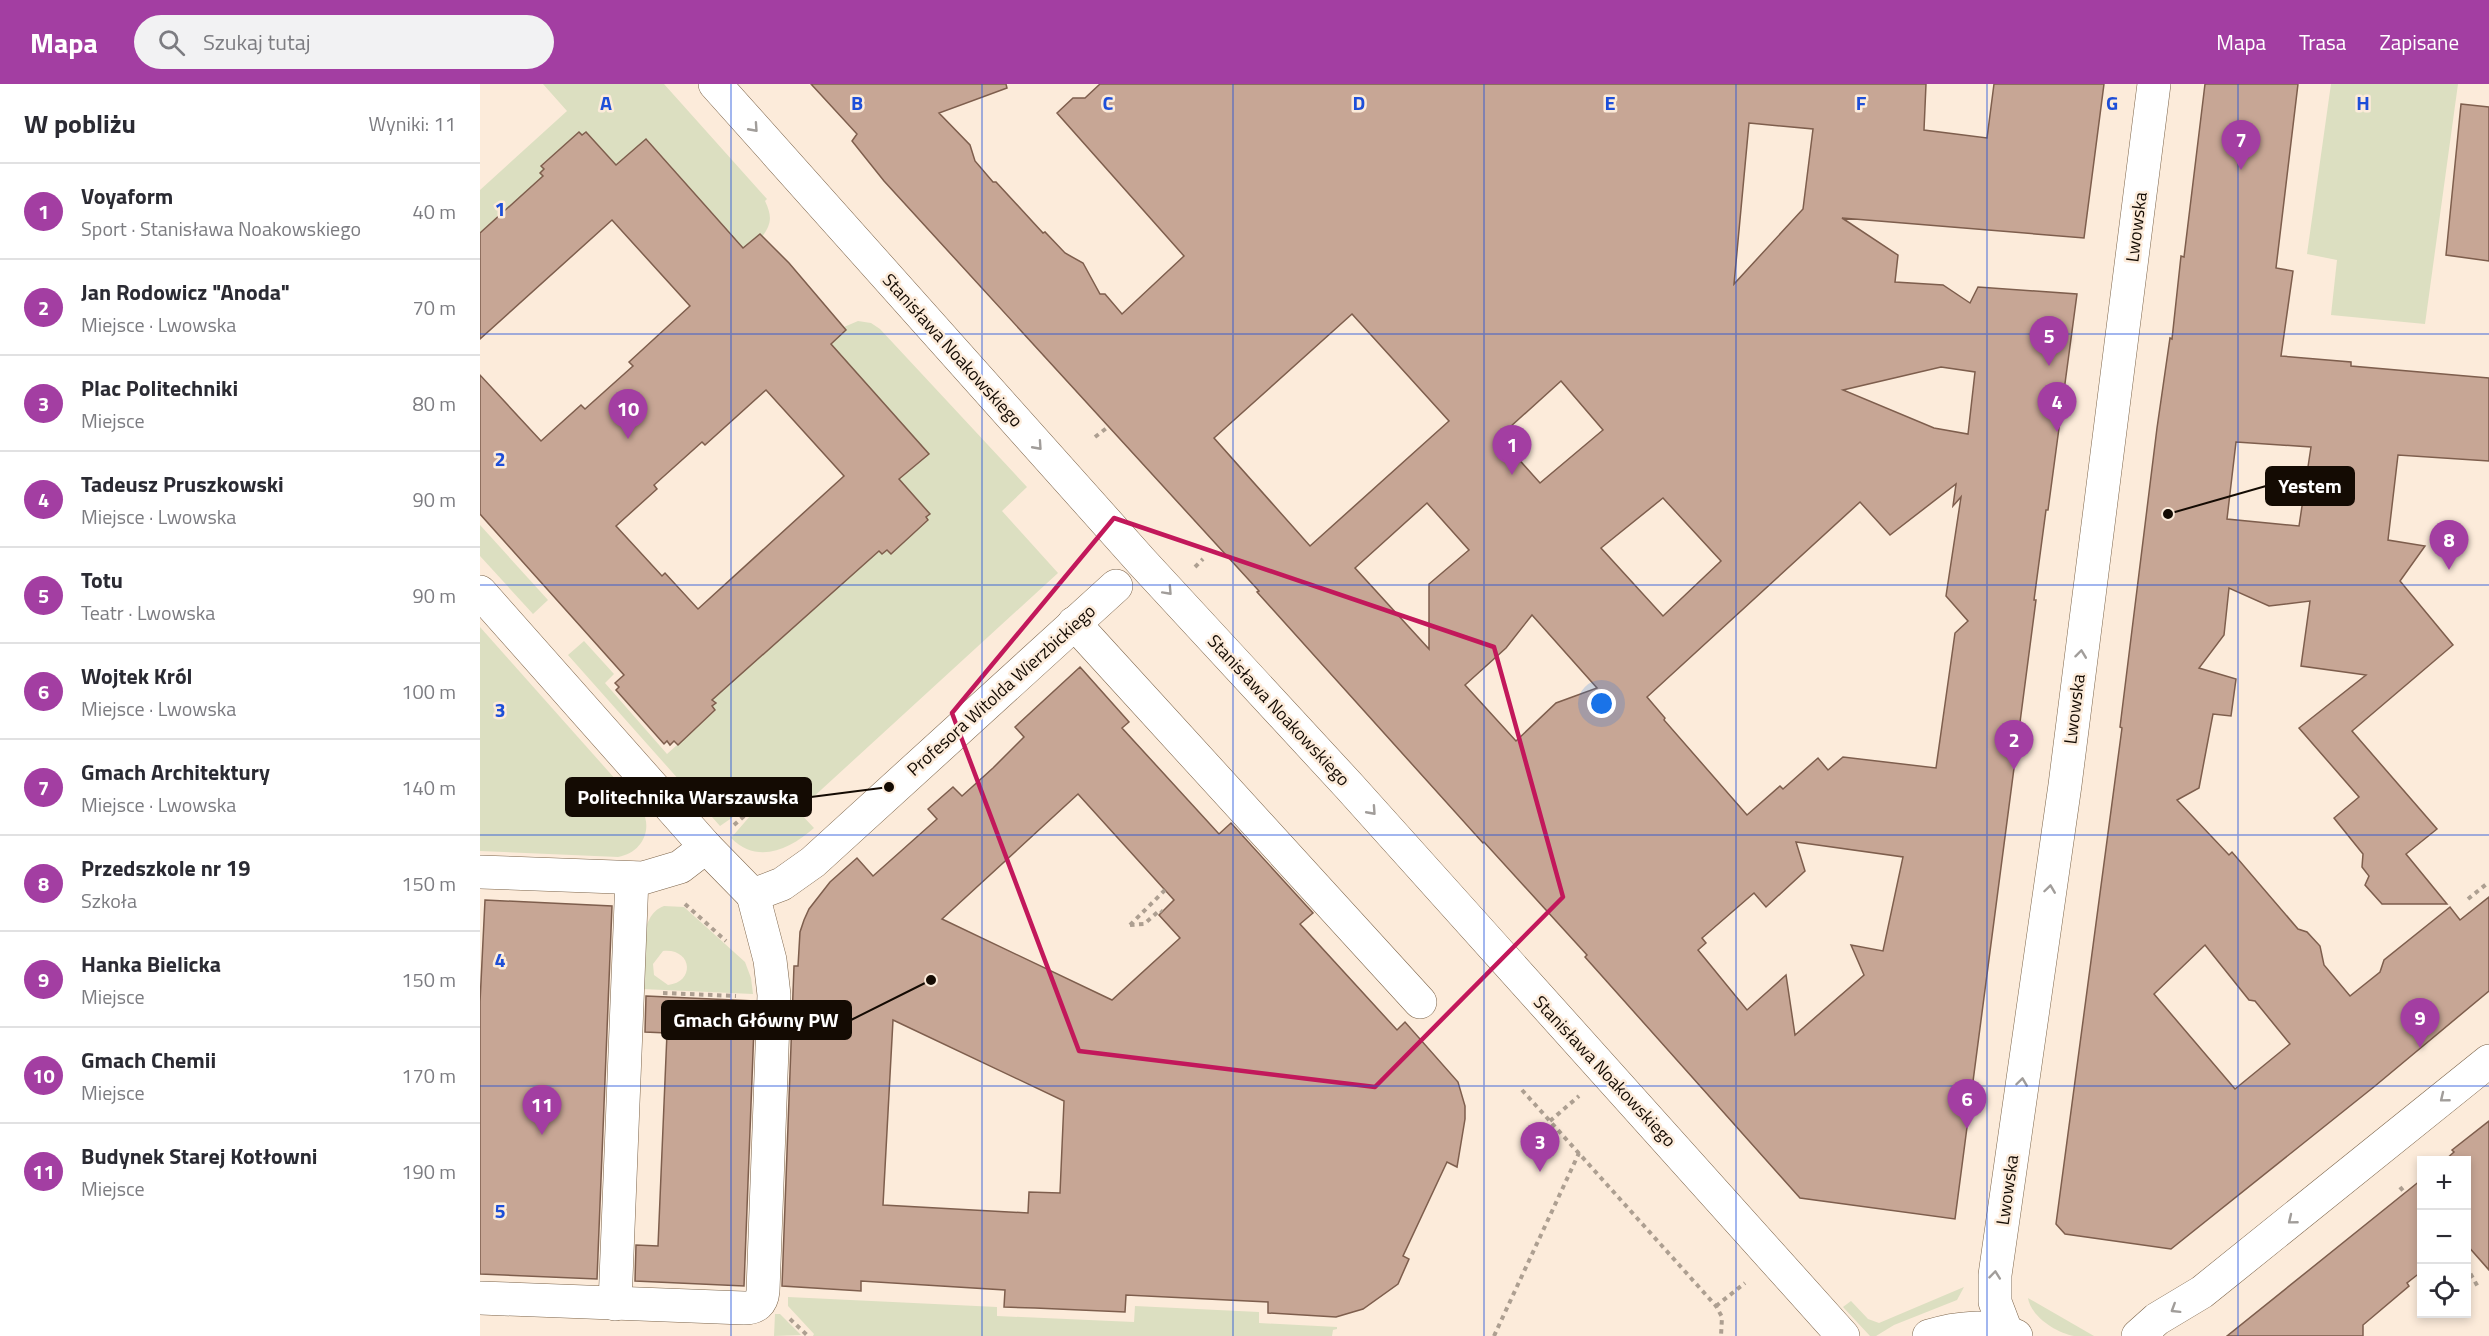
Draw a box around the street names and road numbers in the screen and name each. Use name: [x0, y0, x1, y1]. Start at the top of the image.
street label: Lwowska: [2118, 190, 2154, 264]
street label: Stanisława Noakowskiego: [876, 267, 1030, 433]
street label: Profesora Witolda Wierzbickiego: [901, 598, 1101, 782]
street label: Stanisława Noakowskiego: [1201, 628, 1357, 792]
street label: Lwowska: [2056, 672, 2092, 746]
street label: Stanisława Noakowskiego: [1527, 989, 1683, 1153]
street label: Lwowska: [1989, 1153, 2025, 1227]

